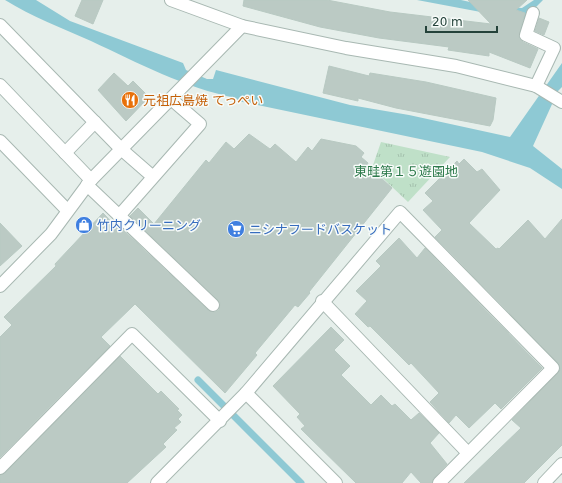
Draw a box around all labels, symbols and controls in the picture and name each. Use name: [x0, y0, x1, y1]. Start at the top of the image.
scale bar: [426, 8, 497, 34]
text: 20 m: [432, 15, 463, 29]
restaurant icon: 元祖広島焼 てっぺい: [120, 90, 140, 110]
place label: 元祖広島焼 てっぺい: [143, 93, 263, 108]
park label: 東畦第１５遊園地: [354, 164, 458, 179]
shop icon: 竹内クリーニング: [74, 215, 94, 235]
place label: 竹内クリーニング: [97, 218, 201, 233]
supermarket icon: ニシナフードバスケット: [226, 219, 246, 239]
place label: ニシナフードバスケット: [249, 222, 392, 237]

